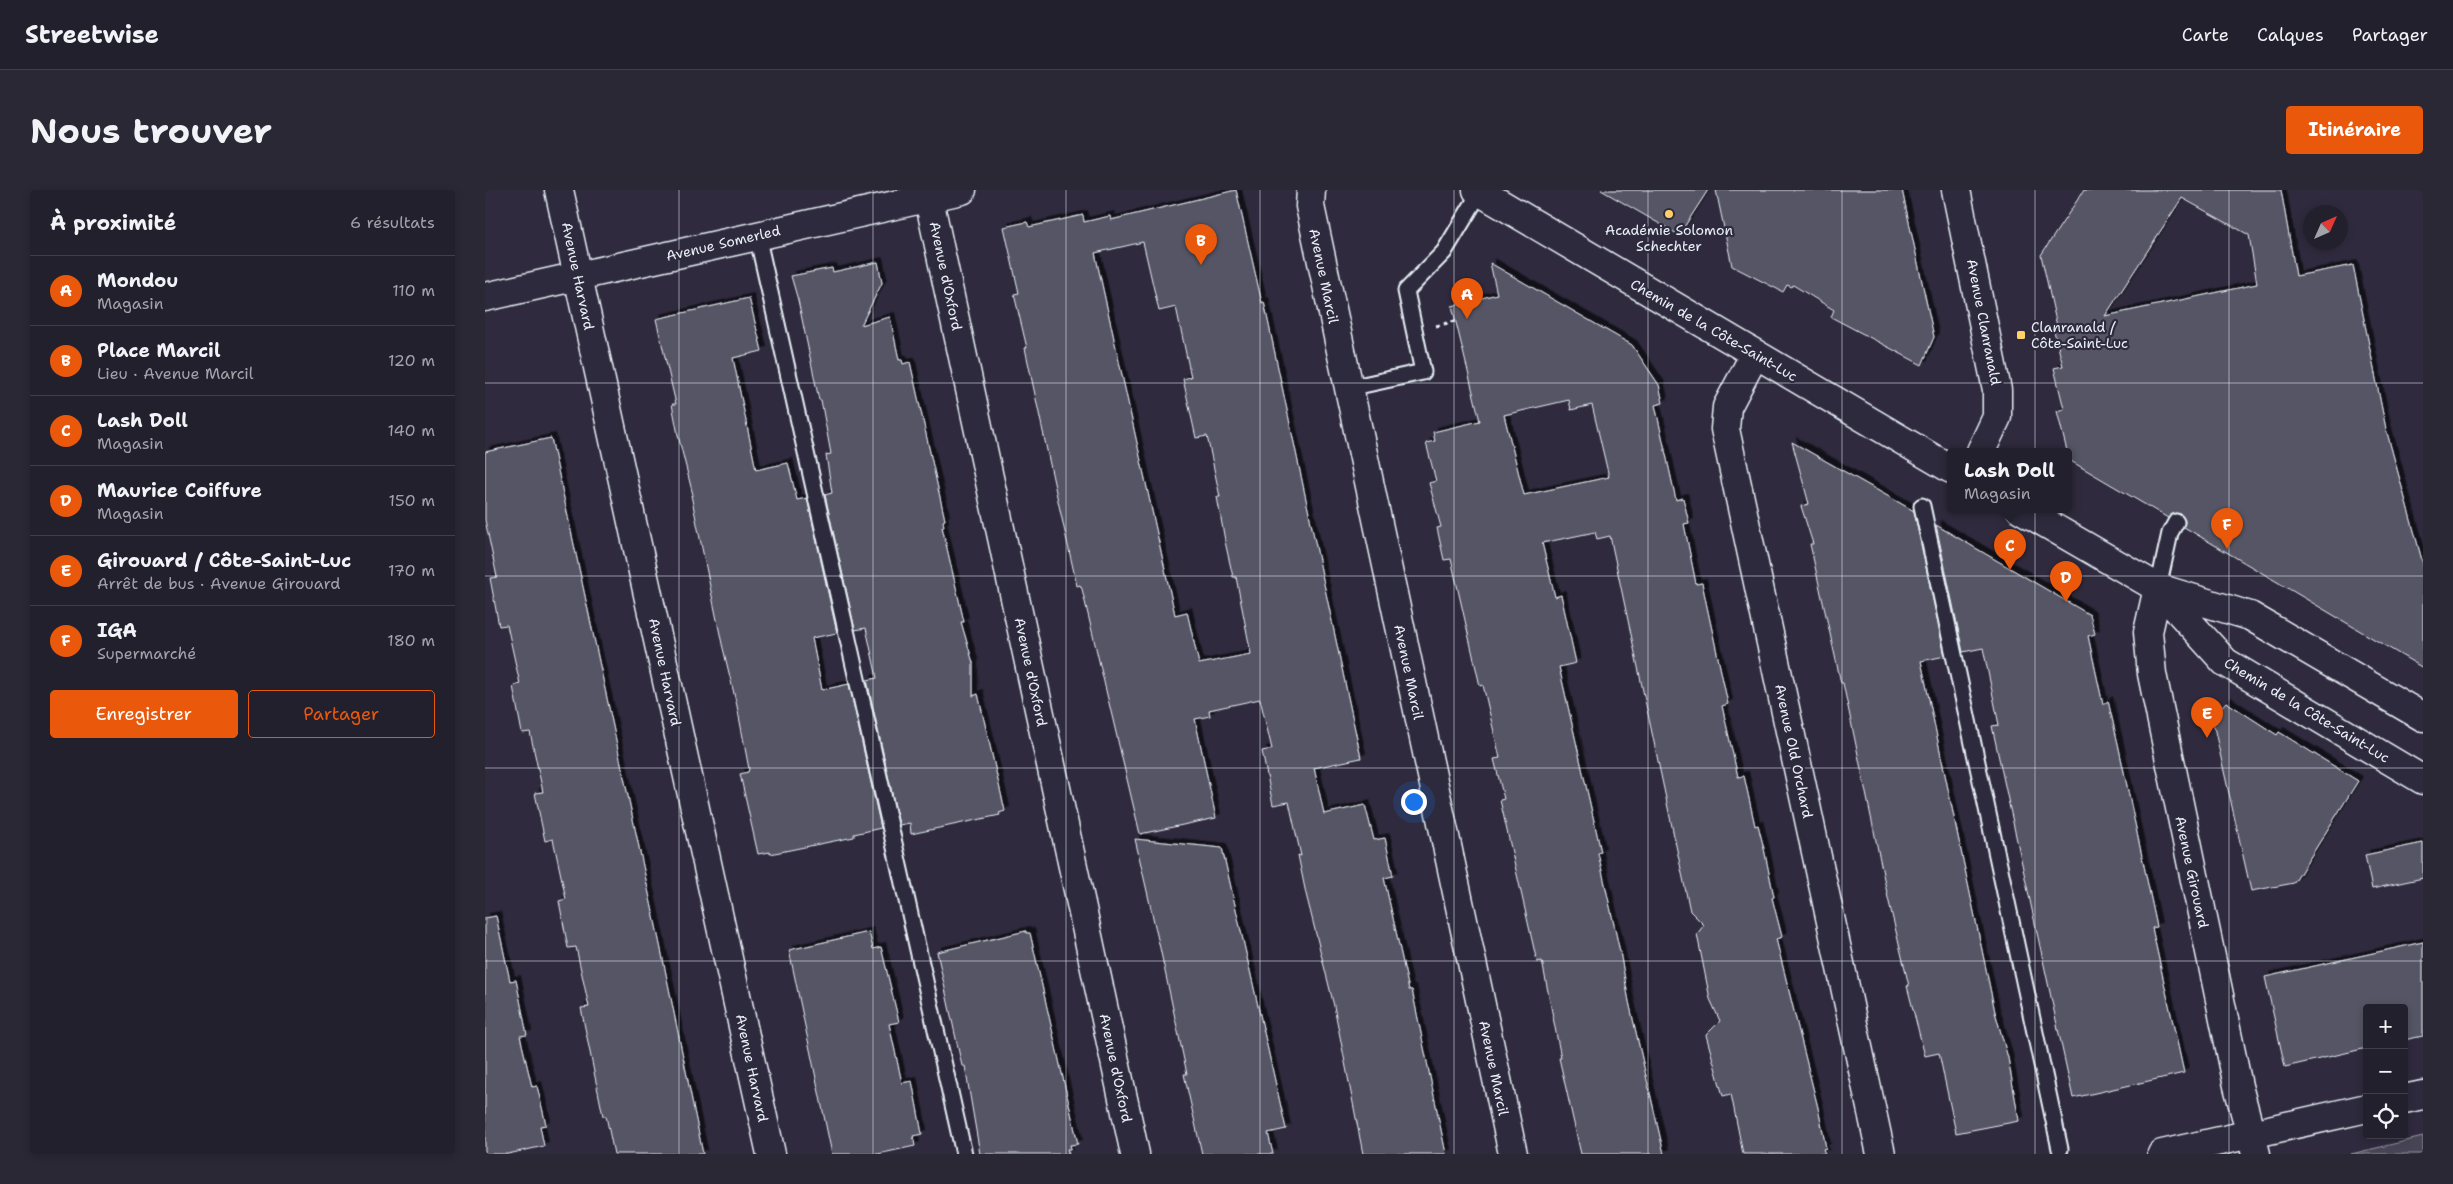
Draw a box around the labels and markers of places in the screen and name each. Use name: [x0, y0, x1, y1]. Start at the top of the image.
marker: Académie Solomon Schechter: [1663, 208, 1675, 220]
place label: Académie Solomon Schechter: [1605, 221, 1733, 255]
pin: B: [1185, 224, 1217, 265]
pin: A: [1451, 278, 1483, 319]
place label: Clanranald / Côte-Saint-Luc: [2031, 318, 2128, 352]
marker: Clanranald / Côte-Saint-Luc: [2015, 329, 2027, 341]
pin: F: [2211, 508, 2243, 549]
pin: C: [1994, 529, 2026, 570]
pin: D: [2050, 561, 2082, 602]
pin: E: [2191, 697, 2223, 738]

